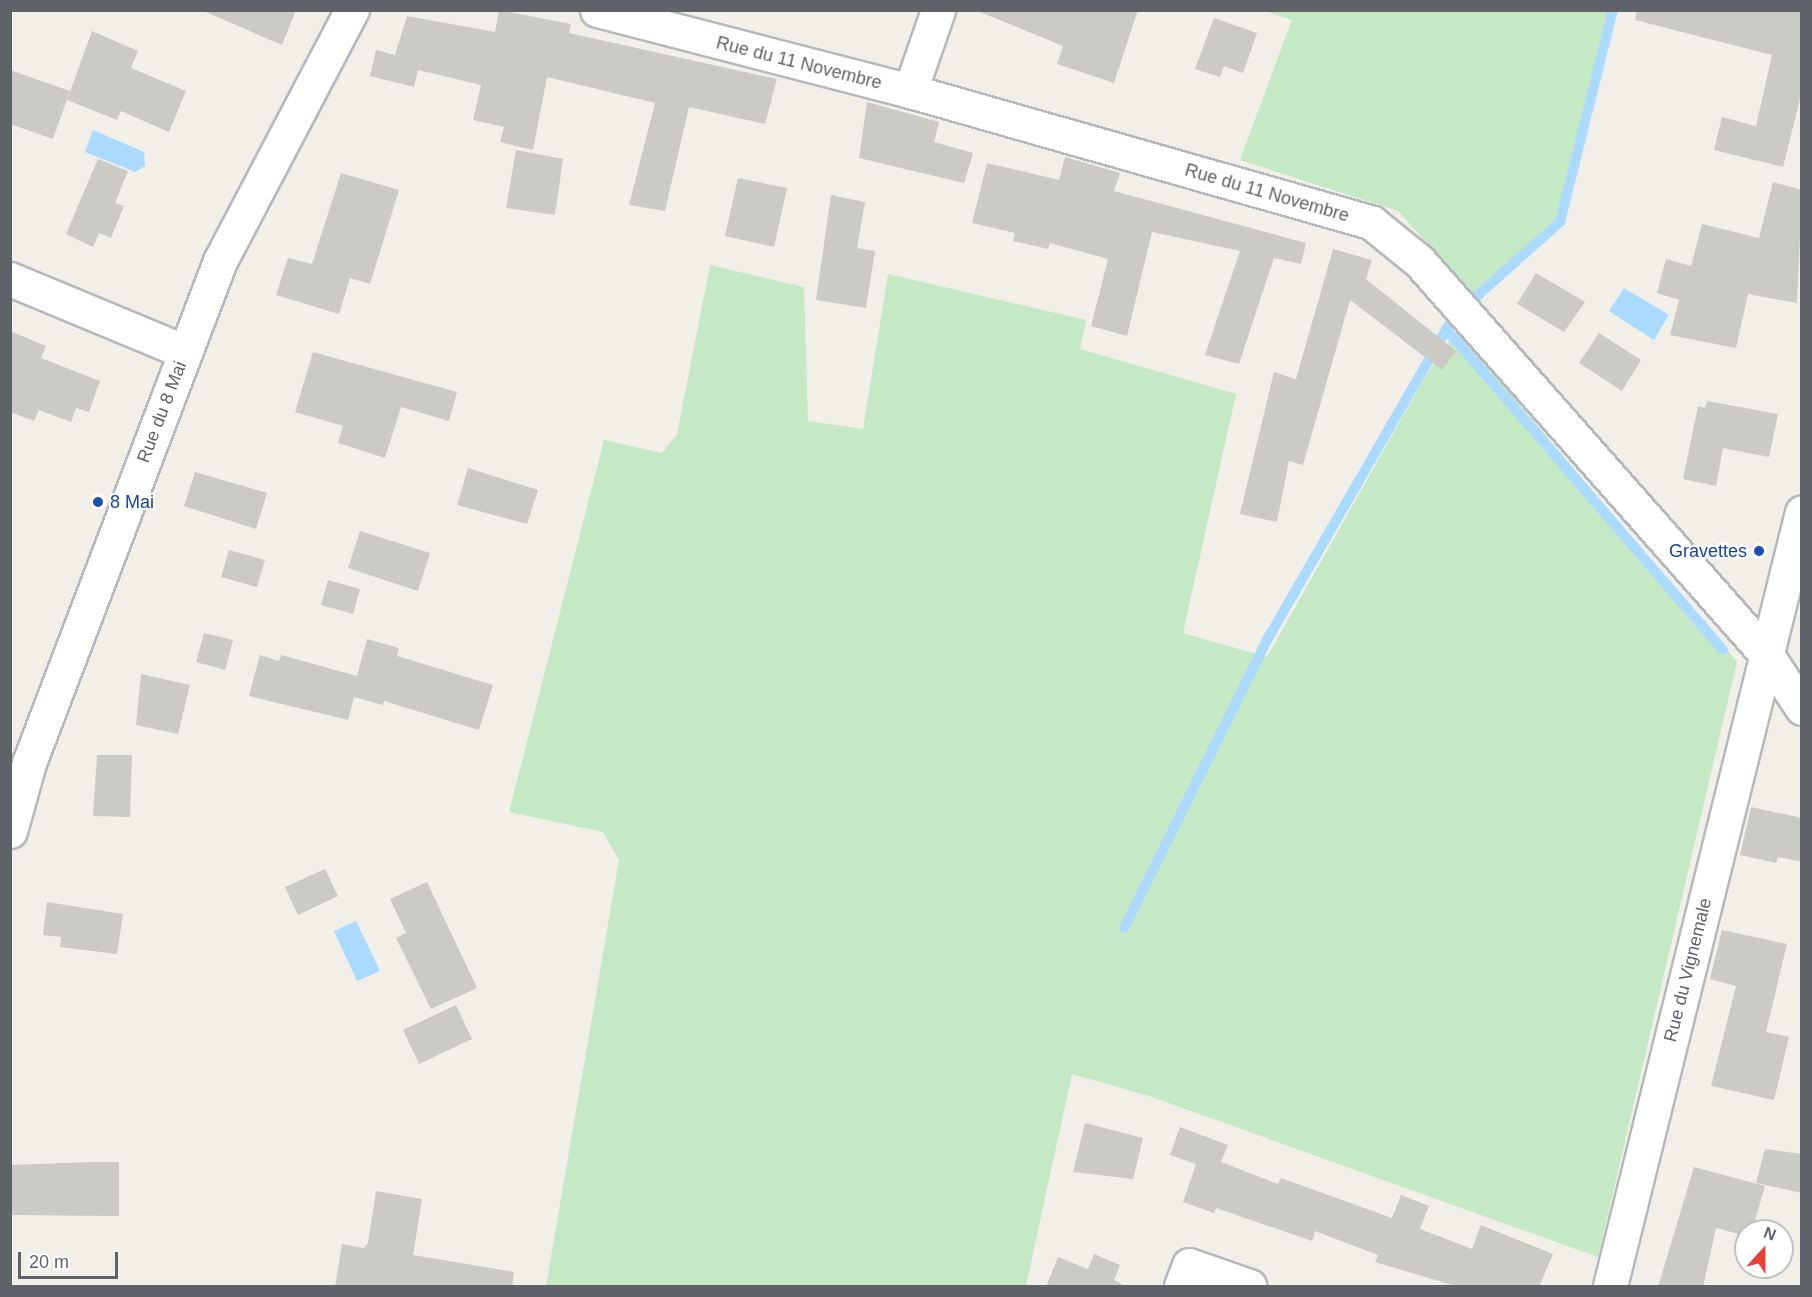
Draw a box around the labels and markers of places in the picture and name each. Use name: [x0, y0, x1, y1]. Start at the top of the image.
place label: 8 Mai: [110, 491, 154, 513]
marker: 8 Mai: [91, 495, 105, 509]
place label: Gravettes: [1669, 540, 1747, 562]
marker: Gravettes: [1752, 544, 1766, 558]

